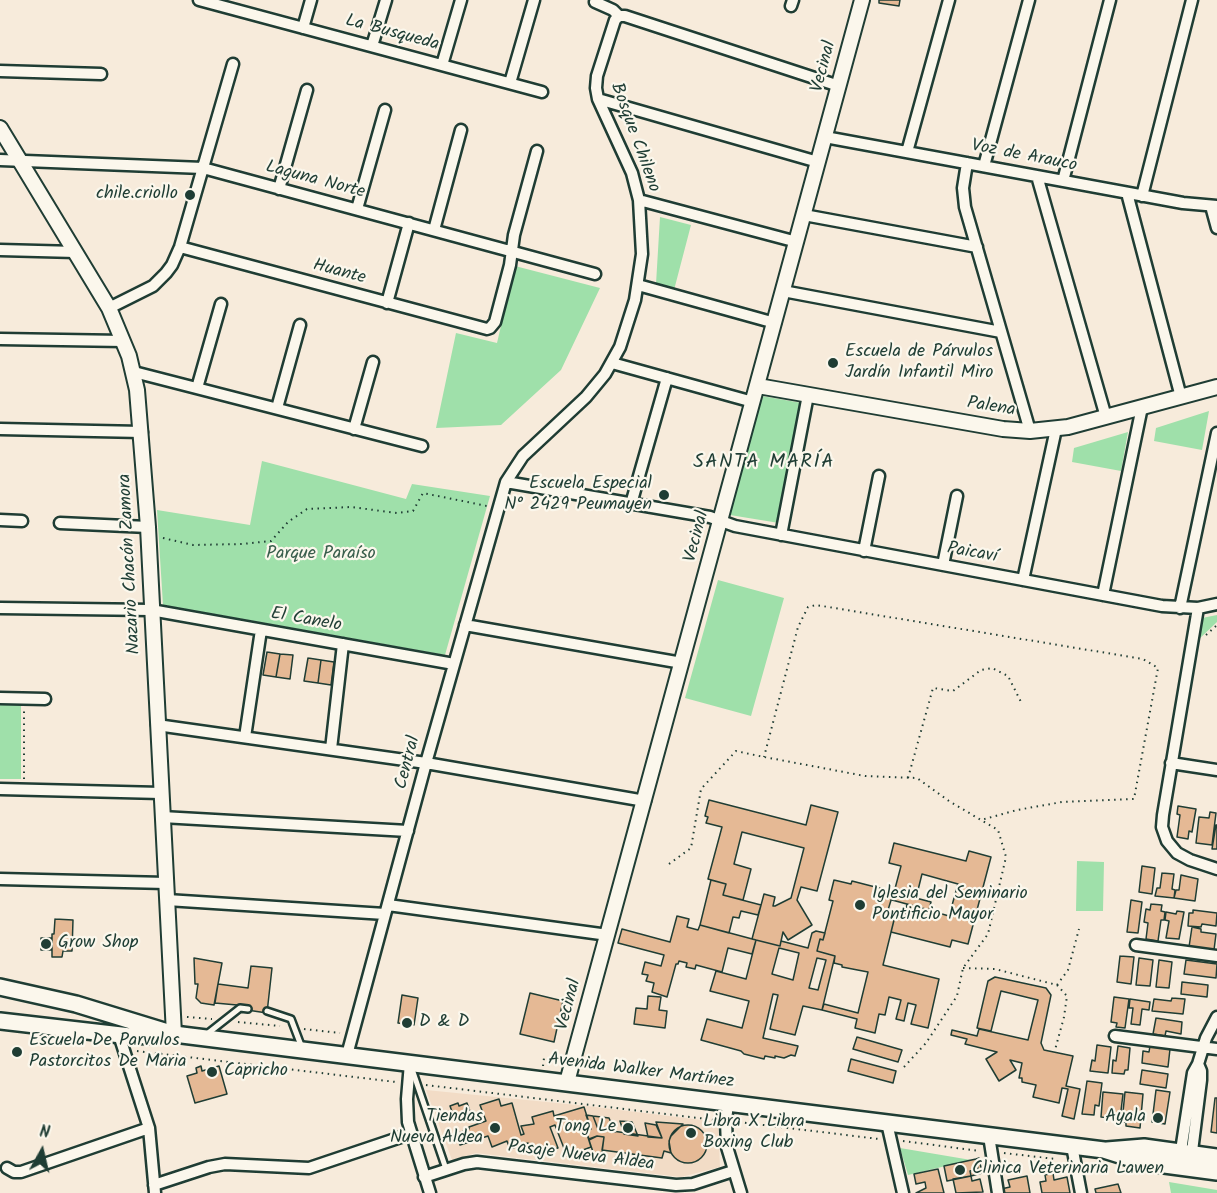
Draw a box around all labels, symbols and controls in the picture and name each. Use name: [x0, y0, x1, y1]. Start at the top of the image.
street label: La Busqueda: [343, 11, 441, 57]
street label: Vecinal: [808, 39, 842, 95]
street label: Bosque Chileno: [604, 80, 664, 196]
street label: Voz de Arauco: [969, 136, 1079, 178]
street label: Laguna Norte: [263, 157, 367, 205]
place label: chile.criollo: [96, 184, 178, 206]
marker: chile.criollo: [183, 188, 197, 202]
street label: Huante: [310, 256, 368, 290]
place label: Escuela de Párvulos Jardín Infantil Miro: [845, 342, 993, 385]
marker: Escuela de Párvulos Jardín Infantil Miro: [826, 356, 840, 370]
street label: Palena: [965, 394, 1017, 422]
district label: SANTA MARÍA: [693, 452, 835, 476]
street label: Nazario Chacón Zamora: [115, 473, 147, 655]
place label: Escuela Especial N° 2429 Peumayen: [504, 474, 652, 516]
marker: Escuela Especial N° 2429 Peumayen: [657, 488, 671, 502]
street label: Vecinal: [681, 509, 715, 565]
street label: Paicaví: [945, 539, 999, 569]
park label: Parque Paraíso: [266, 544, 376, 566]
street label: El Canelo: [269, 604, 343, 638]
street label: Central: [392, 734, 426, 792]
place label: Iglesia del Seminario Pontificio Mayor: [872, 884, 1028, 926]
marker: Iglesia del Seminario Pontificio Mayor: [853, 898, 867, 912]
place label: Grow Shop: [58, 933, 138, 955]
marker: Grow Shop: [39, 937, 53, 951]
street label: Vecinal: [553, 977, 587, 1033]
place label: D & D: [419, 1012, 469, 1034]
marker: D & D: [400, 1016, 414, 1030]
place label: Escuela De Parvulos Pastorcitos De Maria: [29, 1031, 187, 1074]
marker: Escuela De Parvulos Pastorcitos De Maria: [10, 1045, 24, 1059]
street label: Avenida Walker Martínez: [547, 1050, 735, 1094]
place label: Capricho: [224, 1061, 288, 1083]
marker: Capricho: [205, 1065, 219, 1079]
place label: Tiendas Nueva Aldea: [390, 1107, 483, 1150]
place label: Ayala: [1105, 1107, 1146, 1129]
marker: Ayala: [1151, 1111, 1165, 1125]
place label: Libra X Libra Boxing Club: [703, 1112, 805, 1154]
place label: Tong Le: [555, 1117, 616, 1139]
text: N: [38, 1120, 51, 1146]
north arrow: [12, 1121, 72, 1181]
marker: Tiendas Nueva Aldea: [488, 1121, 502, 1135]
marker: Tong Le: [621, 1121, 635, 1135]
marker: Libra X Libra Boxing Club: [684, 1126, 698, 1140]
street label: Pasaje Nueva Aldea: [507, 1137, 655, 1177]
place label: Clinica Veterinaria Lawen: [972, 1159, 1164, 1181]
marker: Clinica Veterinaria Lawen: [953, 1163, 967, 1177]

